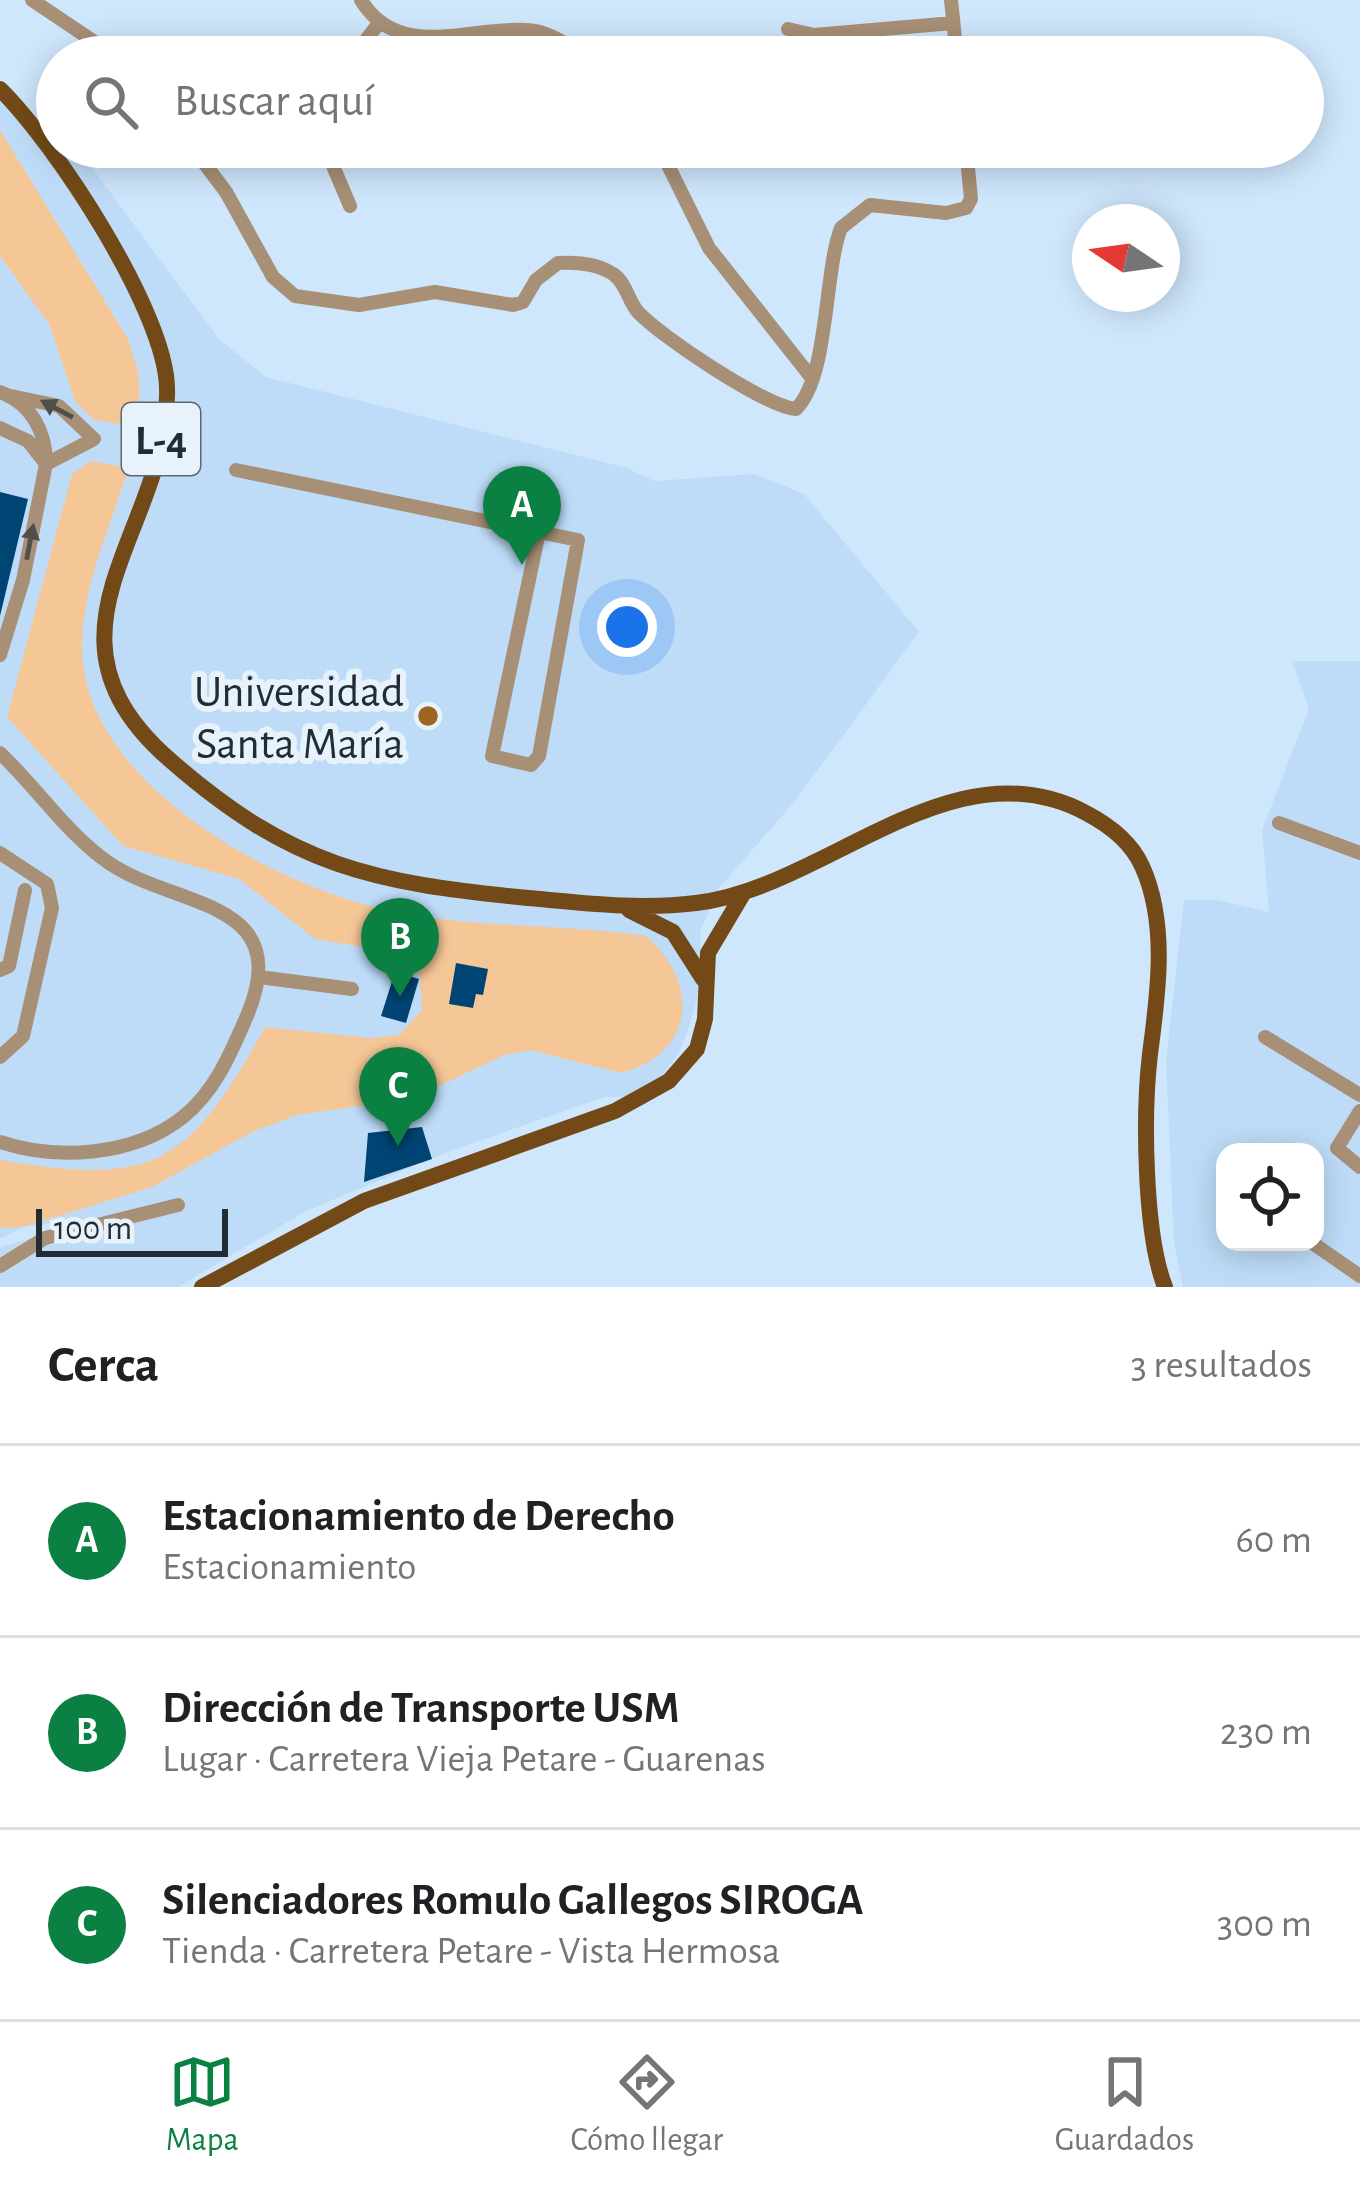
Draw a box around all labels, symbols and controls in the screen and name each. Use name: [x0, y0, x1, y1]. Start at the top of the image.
search box: [36, 36, 1324, 168]
icon: search: [78, 69, 144, 135]
text: Buscar aquí: [174, 79, 374, 124]
north arrow: [1072, 204, 1180, 312]
one-way arrow: [40, 400, 74, 420]
road number: L-4: [122, 403, 200, 475]
pin: A: [483, 466, 561, 565]
one-way arrow: [21, 523, 40, 560]
your location: [597, 597, 657, 657]
place label: Universidad Santa María: [194, 670, 404, 767]
marker: Universidad Santa María: [415, 703, 441, 729]
pin: B: [361, 898, 439, 997]
pin: C: [359, 1047, 437, 1146]
map controls: [1216, 1143, 1324, 1251]
button: locate: [1216, 1143, 1324, 1251]
scale bar: [36, 1203, 228, 1256]
text: 100 m: [54, 1213, 132, 1246]
text: Cerca: [48, 1340, 159, 1391]
text: 3 resultados: [1131, 1346, 1312, 1385]
text: Estacionamiento de Derecho: [162, 1494, 675, 1539]
text: A: [75, 1521, 99, 1560]
text: 60 m: [1235, 1521, 1312, 1560]
text: Estacionamiento: [162, 1548, 416, 1587]
text: Dirección de Transporte USM: [162, 1686, 680, 1731]
text: B: [76, 1713, 98, 1752]
text: 230 m: [1220, 1713, 1312, 1752]
text: Lugar · Carretera Vieja Petare - Guarenas: [162, 1740, 766, 1779]
text: Silenciadores Romulo Gallegos SIROGA: [162, 1878, 863, 1923]
text: C: [77, 1905, 97, 1944]
text: 300 m: [1217, 1905, 1312, 1944]
text: Tienda · Carretera Petare - Vista Hermosa: [162, 1932, 780, 1971]
tab: Mapa: [166, 2049, 239, 2161]
tab: Cómo llegar: [570, 2049, 723, 2161]
tab: Guardados: [1055, 2049, 1194, 2161]

